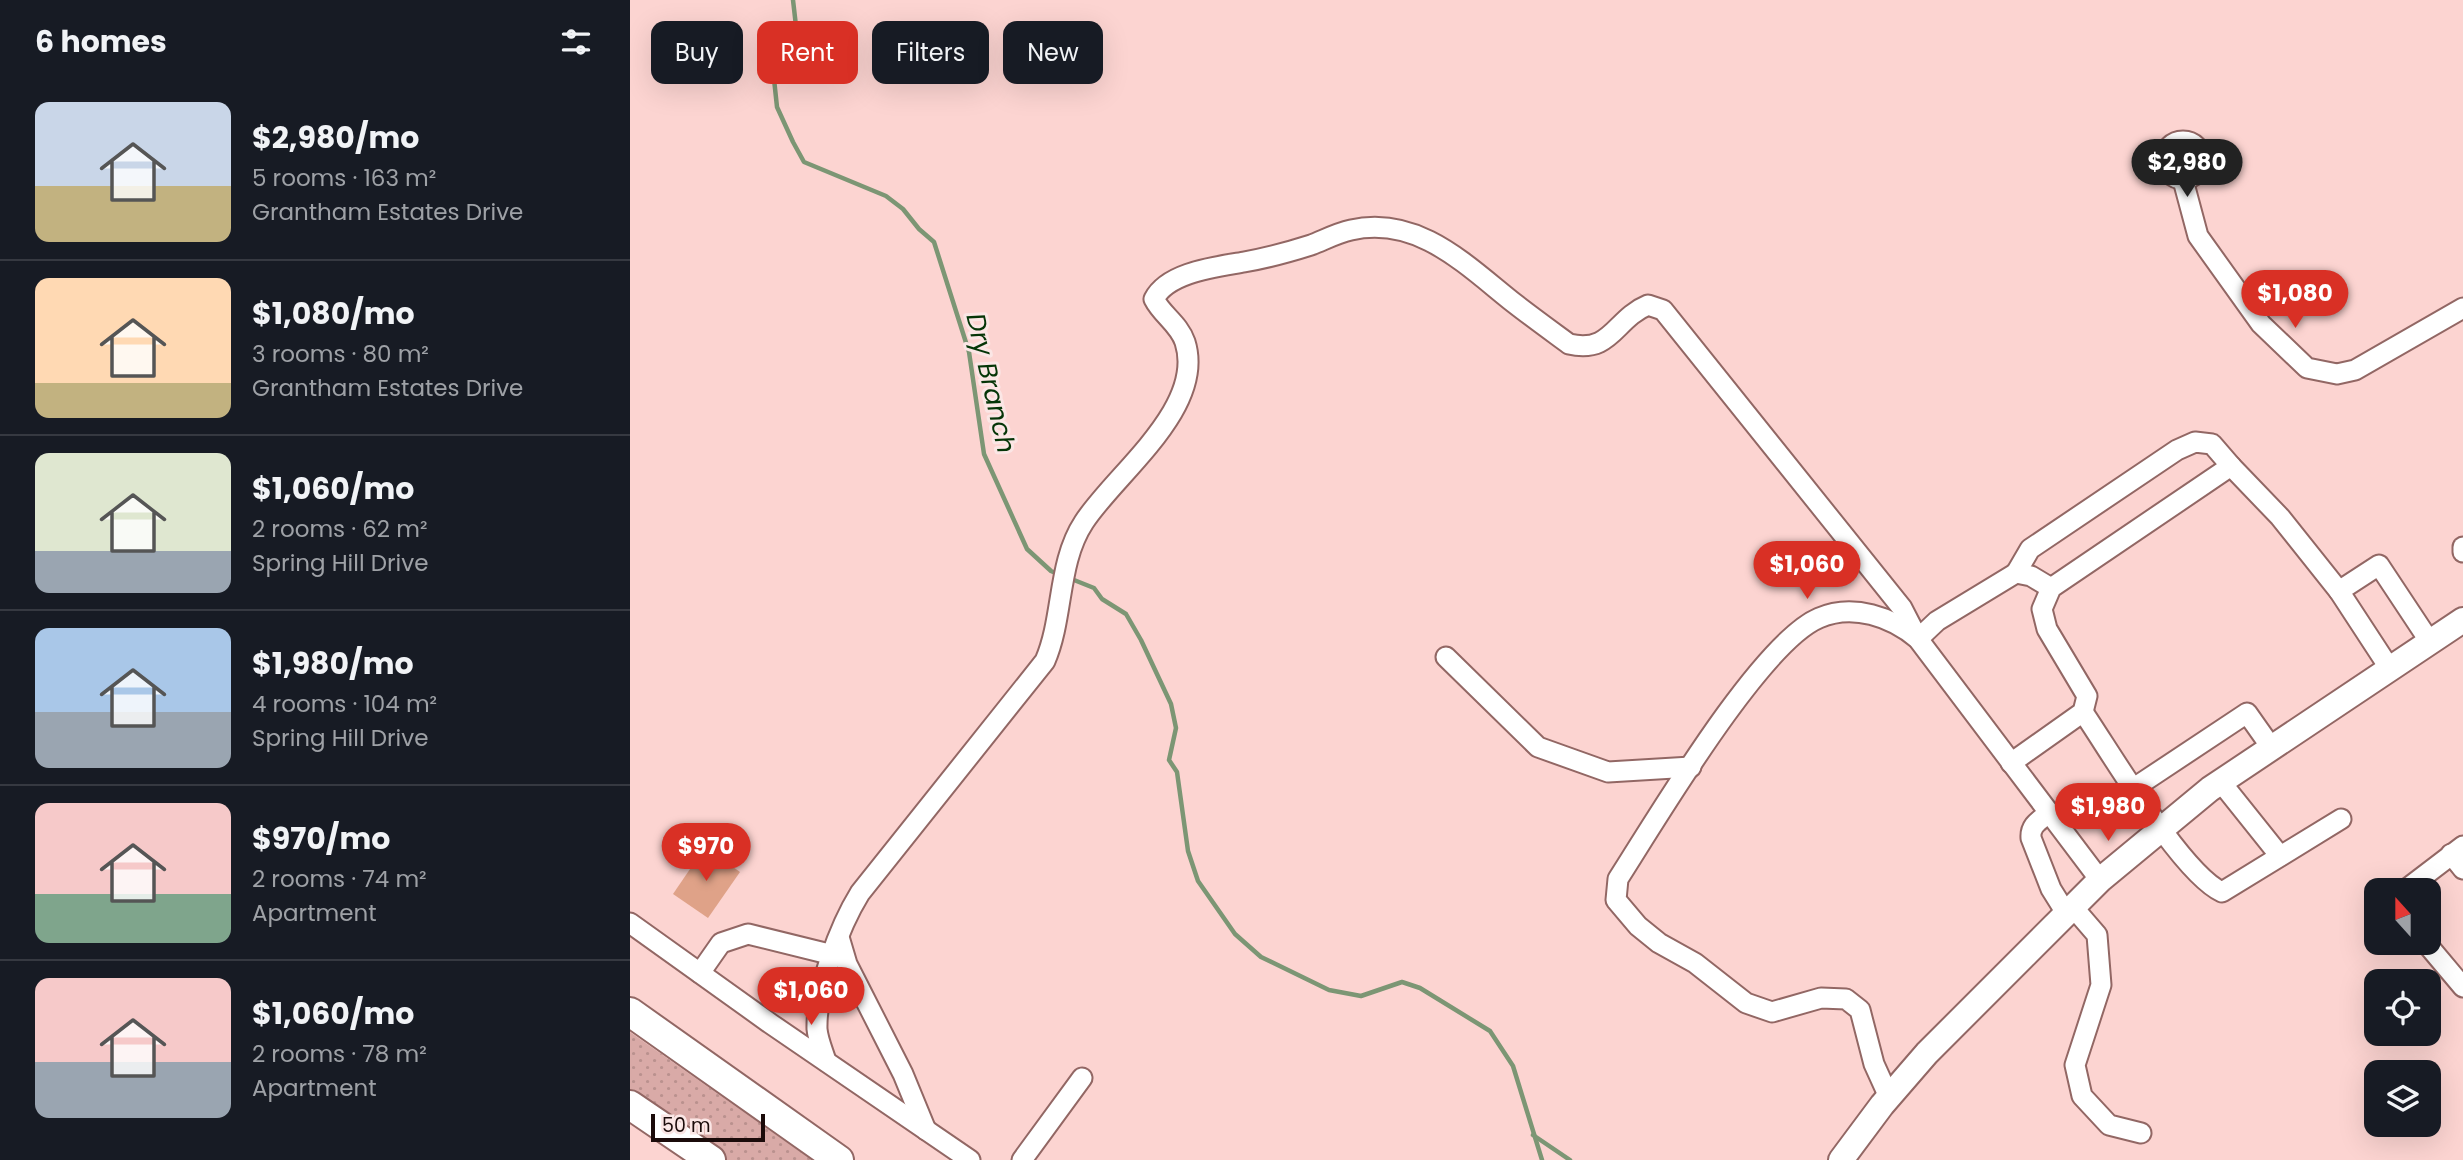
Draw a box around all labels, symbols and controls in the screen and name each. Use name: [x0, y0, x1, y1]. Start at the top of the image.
text: 6 homes: [35, 20, 167, 63]
chip: Buy: [651, 21, 743, 84]
chip: Rent: [757, 21, 858, 84]
chip: Filters: [872, 21, 989, 84]
chip: New: [1003, 21, 1103, 84]
icon: filters: [557, 23, 595, 61]
text: $2,980/mo: [252, 116, 419, 159]
icon: home: [91, 130, 175, 214]
pin: $2,980: [2130, 140, 2244, 199]
text: $2,980: [2148, 146, 2226, 178]
text: 5 rooms · 163 m²: [252, 162, 436, 194]
text: Grantham Estates Drive: [252, 196, 523, 228]
pin: $1,080: [2238, 270, 2352, 330]
text: $1,080: [2257, 277, 2333, 309]
text: $1,080/mo: [252, 292, 415, 335]
icon: home: [91, 306, 175, 390]
water label: Dry Branch: [957, 309, 1025, 457]
text: 3 rooms · 80 m²: [252, 338, 429, 370]
text: Grantham Estates Drive: [252, 372, 523, 404]
text: $1,060/mo: [252, 467, 414, 510]
icon: home: [91, 481, 175, 565]
text: 2 rooms · 62 m²: [252, 513, 428, 545]
pin: $1,060: [1750, 542, 1864, 601]
text: Spring Hill Drive: [252, 547, 428, 579]
text: $1,060: [1769, 548, 1845, 580]
text: $1,980/mo: [252, 642, 414, 685]
icon: home: [91, 656, 175, 740]
text: 4 rooms · 104 m²: [252, 688, 437, 720]
text: Spring Hill Drive: [252, 722, 428, 754]
pin: $1,980: [2051, 784, 2165, 843]
text: $1,980: [2071, 790, 2145, 822]
text: $970/mo: [252, 817, 390, 860]
pin: $970: [665, 824, 747, 883]
text: $970: [678, 830, 734, 862]
icon: home: [91, 831, 175, 915]
text: 2 rooms · 74 m²: [252, 863, 427, 895]
north arrow: [2364, 878, 2441, 956]
map controls: [2364, 878, 2441, 1137]
text: Apartment: [252, 897, 377, 929]
pin: $1,060: [754, 968, 868, 1027]
button: locate: [2364, 969, 2441, 1046]
text: $1,060: [773, 974, 849, 1006]
text: $1,060/mo: [252, 992, 414, 1035]
icon: home: [91, 1006, 175, 1090]
text: 2 rooms · 78 m²: [252, 1038, 427, 1070]
button: layers: [2364, 1060, 2441, 1137]
text: Apartment: [252, 1072, 377, 1104]
scale bar: [651, 1111, 765, 1143]
text: 50 m: [662, 1112, 711, 1139]

